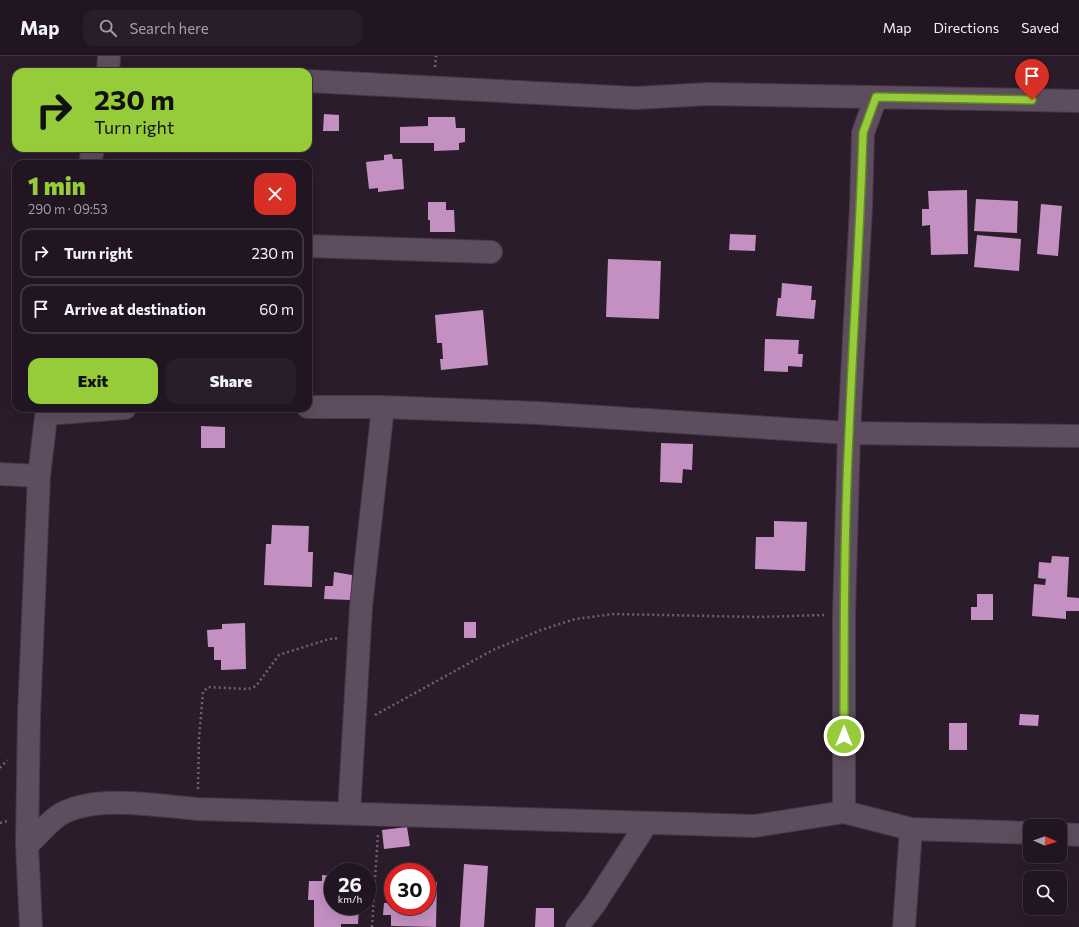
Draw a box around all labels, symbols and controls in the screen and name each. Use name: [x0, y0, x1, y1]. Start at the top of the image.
search box: [83, 10, 363, 46]
text: Map: [20, 16, 59, 39]
icon: search: [97, 17, 119, 39]
text: Search here: [129, 19, 209, 37]
text: Map: [883, 19, 912, 36]
text: Directions: [934, 19, 999, 36]
text: Saved: [1021, 19, 1059, 36]
pin: [1015, 59, 1049, 100]
icon: arrive: [1021, 65, 1043, 87]
text: 230 m: [94, 82, 175, 116]
icon: right: [28, 84, 80, 136]
text: Turn right: [94, 116, 174, 138]
text: 1 min: [28, 171, 86, 200]
button: close: [254, 173, 296, 215]
text: 290 m · 09:53: [28, 201, 108, 217]
icon: right: [30, 242, 52, 264]
text: Turn right: [64, 244, 133, 262]
text: 230 m: [251, 244, 294, 262]
icon: arrive: [30, 298, 52, 320]
text: Arrive at destination: [64, 300, 206, 318]
text: 60 m: [259, 300, 294, 318]
button: Exit: [28, 358, 158, 404]
button: Share: [166, 358, 296, 404]
position arrow: [823, 715, 865, 757]
north arrow: [1023, 819, 1067, 863]
map controls: [1023, 819, 1067, 915]
speed limit sign: 30: [384, 863, 436, 915]
button: search: [1023, 871, 1067, 915]
text: 26: [338, 872, 362, 896]
text: km/h: [338, 893, 362, 905]

